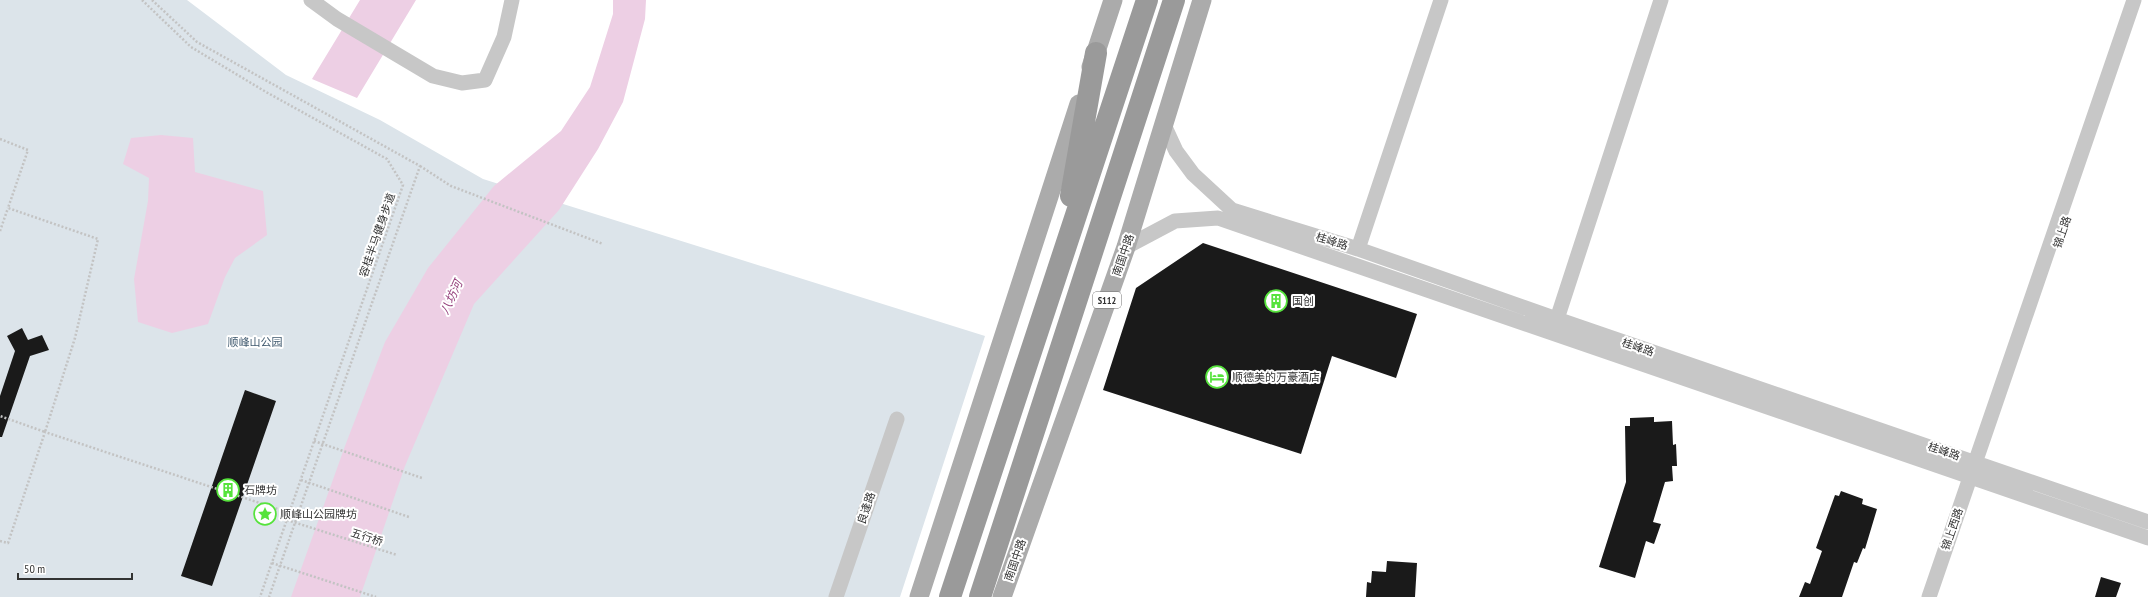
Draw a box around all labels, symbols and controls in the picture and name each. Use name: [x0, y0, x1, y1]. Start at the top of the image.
street label: 容桂半马健身步道: [356, 191, 398, 279]
street label: 锦上路: [2050, 214, 2074, 250]
street label: 桂峰路: [1314, 229, 1350, 253]
street label: 南国中路: [1109, 232, 1137, 278]
water label: 八坊河: [437, 276, 466, 316]
building icon: 国创: [1263, 288, 1289, 314]
road number: S112: [1093, 292, 1121, 308]
place label: 国创: [1292, 294, 1314, 308]
park label: 顺峰山公园: [228, 335, 283, 349]
street label: 桂峰路: [1620, 335, 1656, 359]
hotel icon: 顺德美的万豪酒店: [1204, 364, 1230, 390]
place label: 顺德美的万豪酒店: [1232, 370, 1320, 384]
street label: 桂峰路: [1926, 439, 1962, 463]
building icon: 石牌坊: [215, 477, 241, 503]
place label: 石牌坊: [244, 483, 277, 497]
street label: 良逢路: [854, 490, 878, 526]
place icon: 顺峰山公园牌坊: [252, 501, 278, 527]
street label: 锦上西路: [1938, 506, 1966, 552]
place label: 顺峰山公园牌坊: [280, 507, 357, 521]
street label: 五行桥: [349, 525, 385, 549]
street label: 南国中路: [1001, 537, 1029, 583]
scale bar: [18, 555, 132, 581]
text: 50 m: [24, 561, 45, 576]

